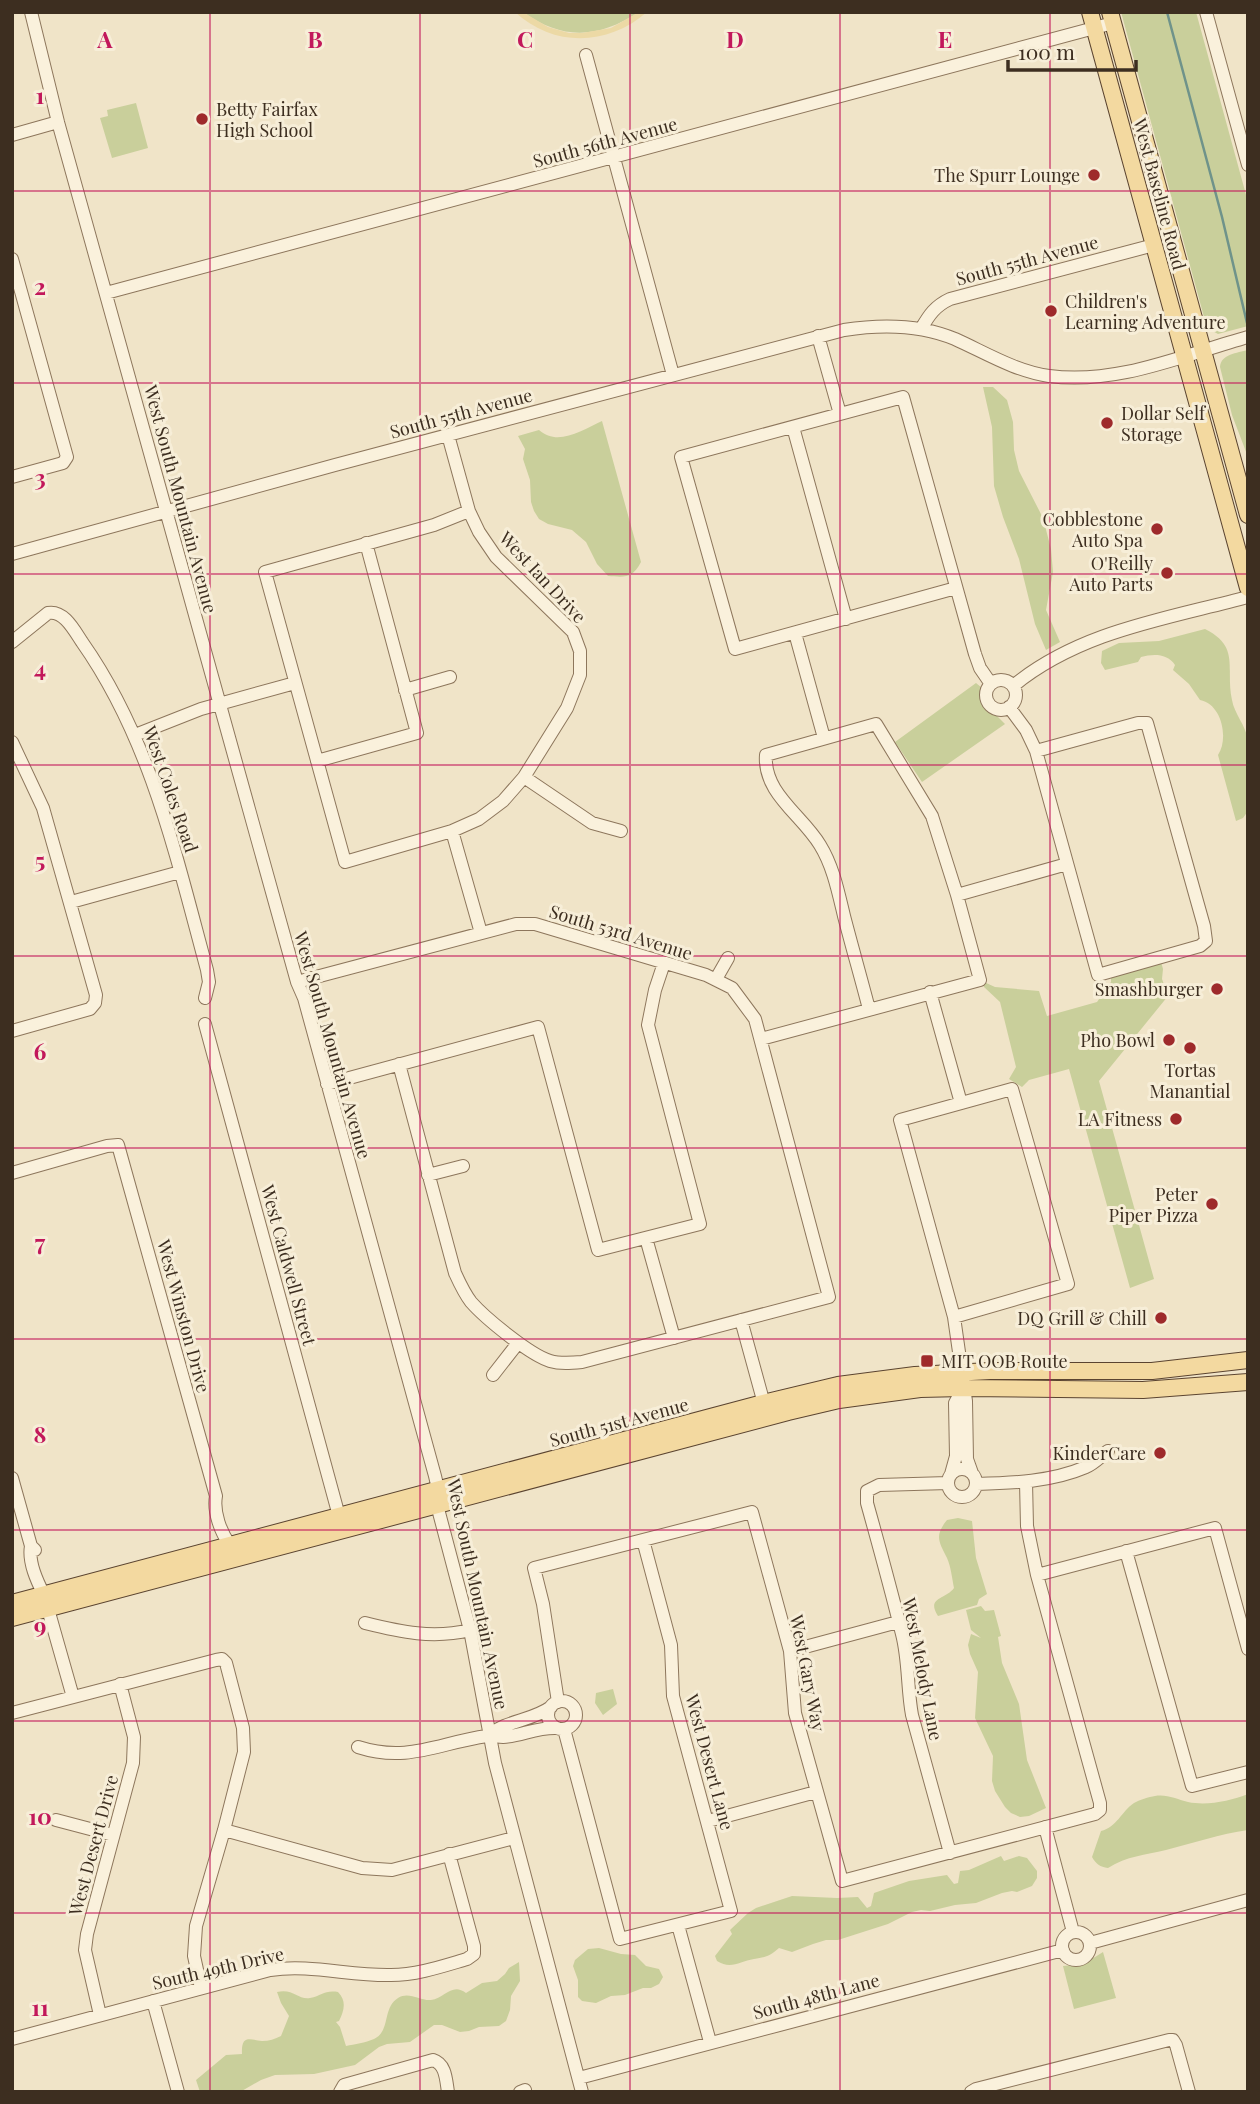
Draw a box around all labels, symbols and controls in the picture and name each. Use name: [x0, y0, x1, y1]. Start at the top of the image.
text: A: [96, 23, 113, 54]
text: B: [307, 23, 323, 54]
text: C: [517, 23, 533, 54]
text: D: [726, 23, 744, 54]
text: E: [938, 23, 952, 54]
scale bar: [1008, 28, 1136, 72]
text: 100 m: [1018, 37, 1075, 65]
text: 1: [36, 79, 45, 110]
place label: Betty Fairfax High School: [216, 97, 319, 142]
marker: Betty Fairfax High School: [194, 111, 210, 127]
street label: South 56th Avenue: [530, 111, 680, 173]
street label: West Baseline Road: [1128, 115, 1192, 273]
place label: The Spurr Lounge: [934, 163, 1080, 187]
marker: The Spurr Lounge: [1086, 167, 1102, 183]
street label: South 55th Avenue: [953, 229, 1101, 291]
text: 2: [34, 270, 46, 301]
place label: Children's Learning Adventure: [1065, 289, 1226, 334]
marker: Children's Learning Adventure: [1043, 303, 1059, 319]
street label: West South Mountain Avenue: [139, 381, 223, 616]
street label: South 55th Avenue: [387, 382, 535, 444]
place label: Dollar Self Storage: [1121, 401, 1207, 446]
marker: Dollar Self Storage: [1099, 415, 1115, 431]
text: 3: [34, 461, 46, 492]
place label: Cobblestone Auto Spa: [1042, 507, 1143, 552]
marker: Cobblestone Auto Spa: [1149, 521, 1165, 537]
street label: West Ian Drive: [494, 525, 592, 628]
place label: O'Reilly Auto Parts: [1068, 551, 1153, 596]
marker: O'Reilly Auto Parts: [1159, 565, 1175, 581]
text: 4: [34, 652, 46, 683]
street label: West Coles Road: [138, 722, 204, 856]
text: 5: [35, 844, 45, 875]
street label: South 53rd Avenue: [547, 899, 695, 965]
street label: West South Mountain Avenue: [289, 928, 377, 1161]
place label: Smashburger: [1095, 977, 1203, 1001]
marker: Smashburger: [1209, 981, 1225, 997]
place label: Pho Bowl: [1080, 1028, 1155, 1052]
marker: Pho Bowl: [1161, 1032, 1177, 1048]
text: 6: [34, 1035, 47, 1066]
marker: Tortas Manantial: [1182, 1040, 1198, 1056]
place label: Tortas Manantial: [1150, 1058, 1230, 1103]
place label: LA Fitness: [1078, 1107, 1162, 1131]
marker: LA Fitness: [1168, 1111, 1184, 1127]
street label: West Caldwell Street: [256, 1181, 322, 1349]
place label: Peter Piper Pizza: [1109, 1182, 1198, 1227]
marker: Peter Piper Pizza: [1204, 1196, 1220, 1212]
text: 7: [35, 1226, 46, 1257]
street label: West Winston Drive: [152, 1236, 216, 1395]
place label: DQ Grill & Chill: [1017, 1306, 1147, 1330]
marker: DQ Grill & Chill: [1153, 1310, 1169, 1326]
place label: MIT OOB Route: [941, 1349, 1068, 1373]
marker: MIT OOB Route: [919, 1353, 935, 1369]
street label: South 51st Avenue: [547, 1392, 691, 1452]
text: 8: [34, 1418, 46, 1449]
place label: KinderCare: [1053, 1441, 1146, 1465]
marker: KinderCare: [1152, 1445, 1168, 1461]
street label: West South Mountain Avenue: [442, 1475, 514, 1712]
street label: West Melody Lane: [897, 1595, 949, 1742]
text: 9: [34, 1609, 46, 1640]
street label: West Gary Way: [785, 1612, 831, 1733]
street label: West Desert Lane: [680, 1690, 740, 1833]
street label: West Desert Drive: [62, 1772, 123, 1919]
text: 10: [28, 1800, 52, 1831]
street label: South 49th Drive: [150, 1941, 286, 1995]
street label: South 48th Lane: [750, 1968, 882, 2024]
text: 11: [31, 1991, 49, 2022]

